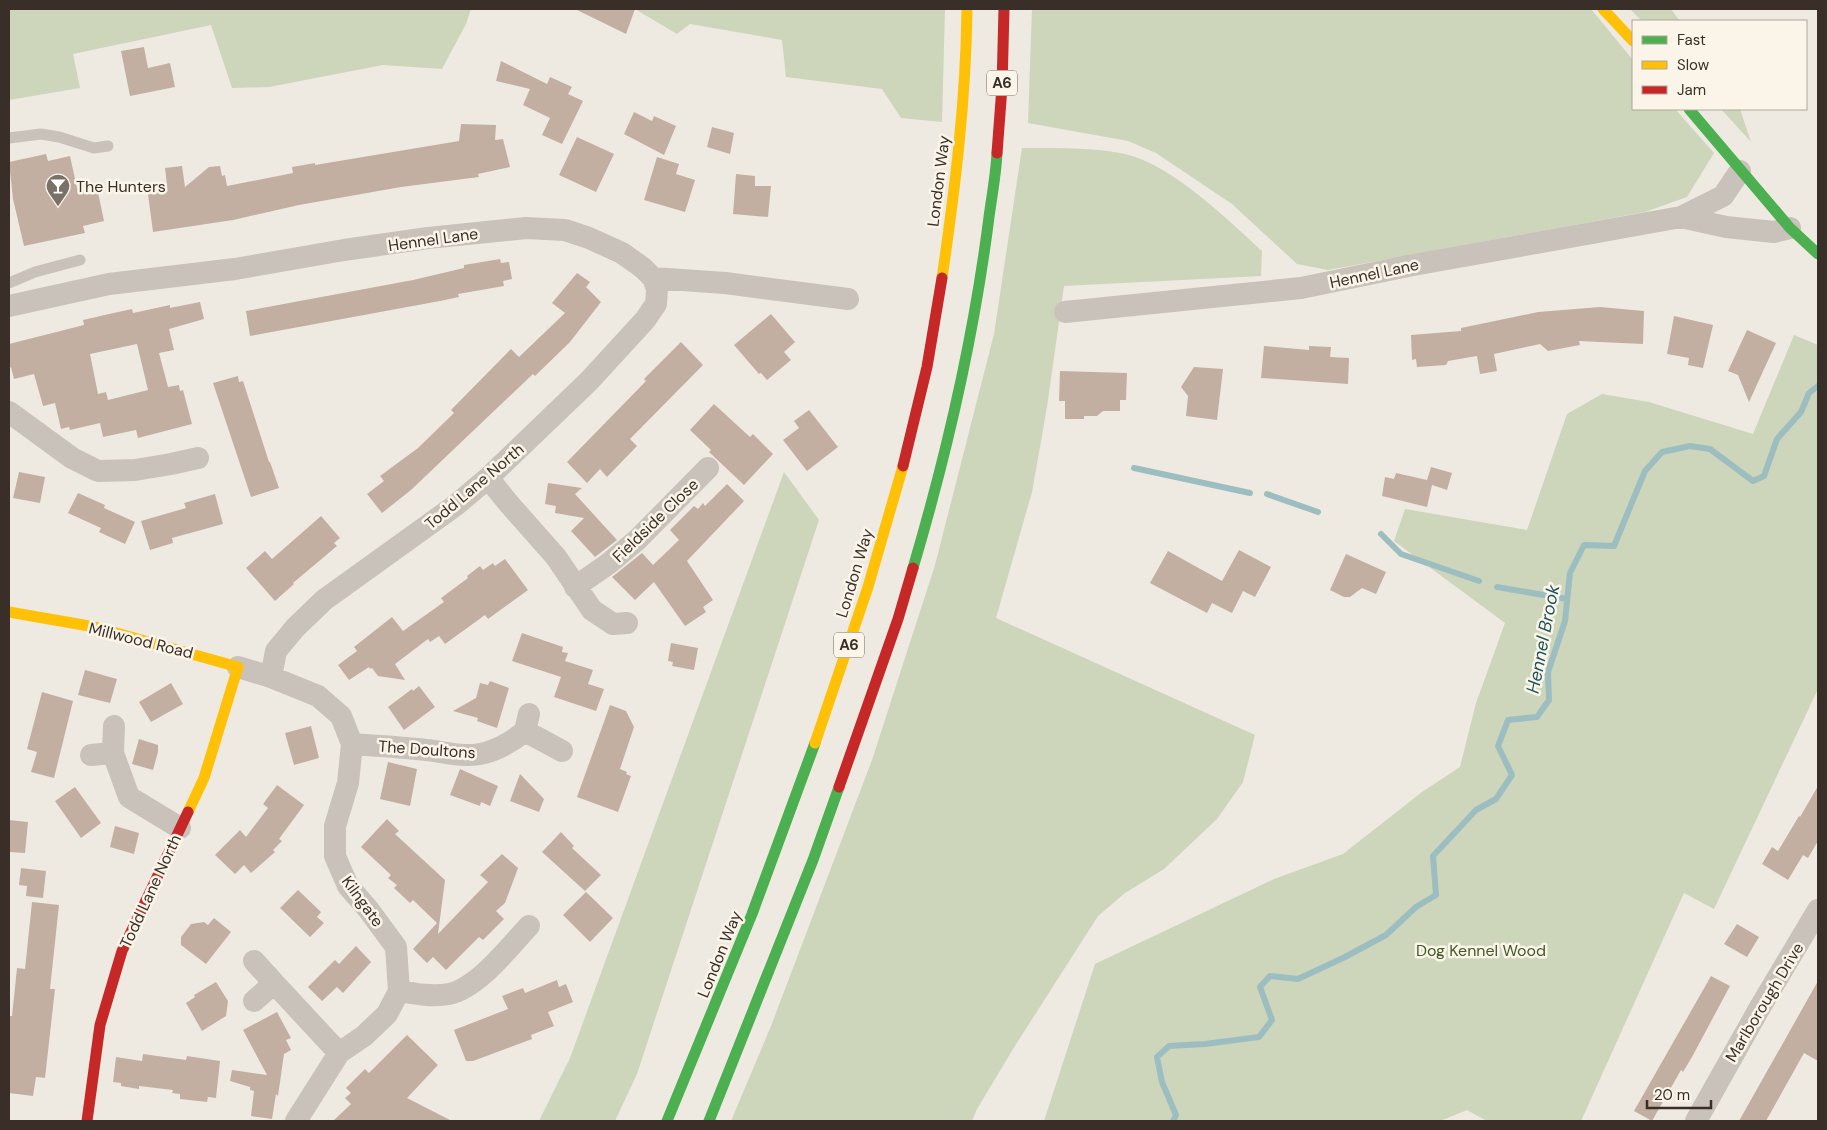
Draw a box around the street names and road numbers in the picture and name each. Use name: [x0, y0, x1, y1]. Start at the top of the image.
road number: A6: [987, 70, 1017, 96]
street label: London Way: [922, 134, 955, 228]
street label: Hennel Lane: [387, 223, 479, 256]
street label: Hennel Lane: [1328, 254, 1421, 293]
street label: Todd Lane North: [420, 439, 528, 534]
street label: Fieldside Close: [608, 474, 703, 567]
street label: London Way: [831, 526, 878, 620]
street label: Millwood Road: [86, 617, 195, 664]
road number: A6: [834, 632, 864, 658]
street label: The Doultons: [378, 736, 476, 763]
street label: Todd Lane North: [115, 831, 186, 951]
street label: Kilngate: [337, 871, 388, 931]
street label: London Way: [693, 908, 746, 1001]
street label: Marlborough Drive: [1720, 939, 1808, 1066]

